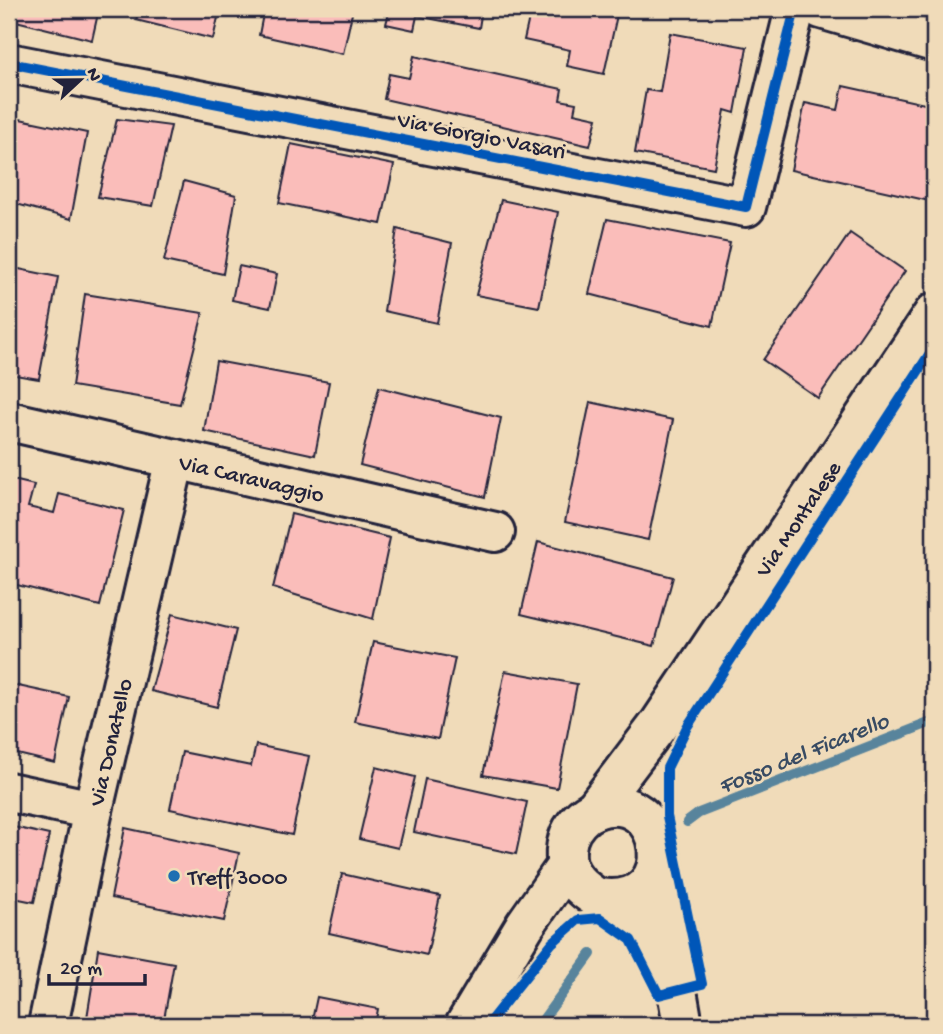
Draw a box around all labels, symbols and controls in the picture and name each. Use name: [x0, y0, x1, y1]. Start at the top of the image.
north arrow: [46, 46, 116, 116]
text: N: [80, 65, 106, 85]
street label: Via Giorgio Vasari: [394, 108, 568, 167]
street label: Via Caravaggio: [175, 450, 326, 510]
street label: Via Montalese: [751, 456, 849, 584]
street label: Via Donatello: [84, 676, 140, 810]
water label: Fosso del Ficarello: [715, 707, 895, 803]
place label: Treff 3000: [186, 866, 288, 893]
marker: Treff 3000: [166, 868, 182, 884]
scale bar: [49, 943, 145, 987]
text: 20 m: [60, 958, 102, 983]

